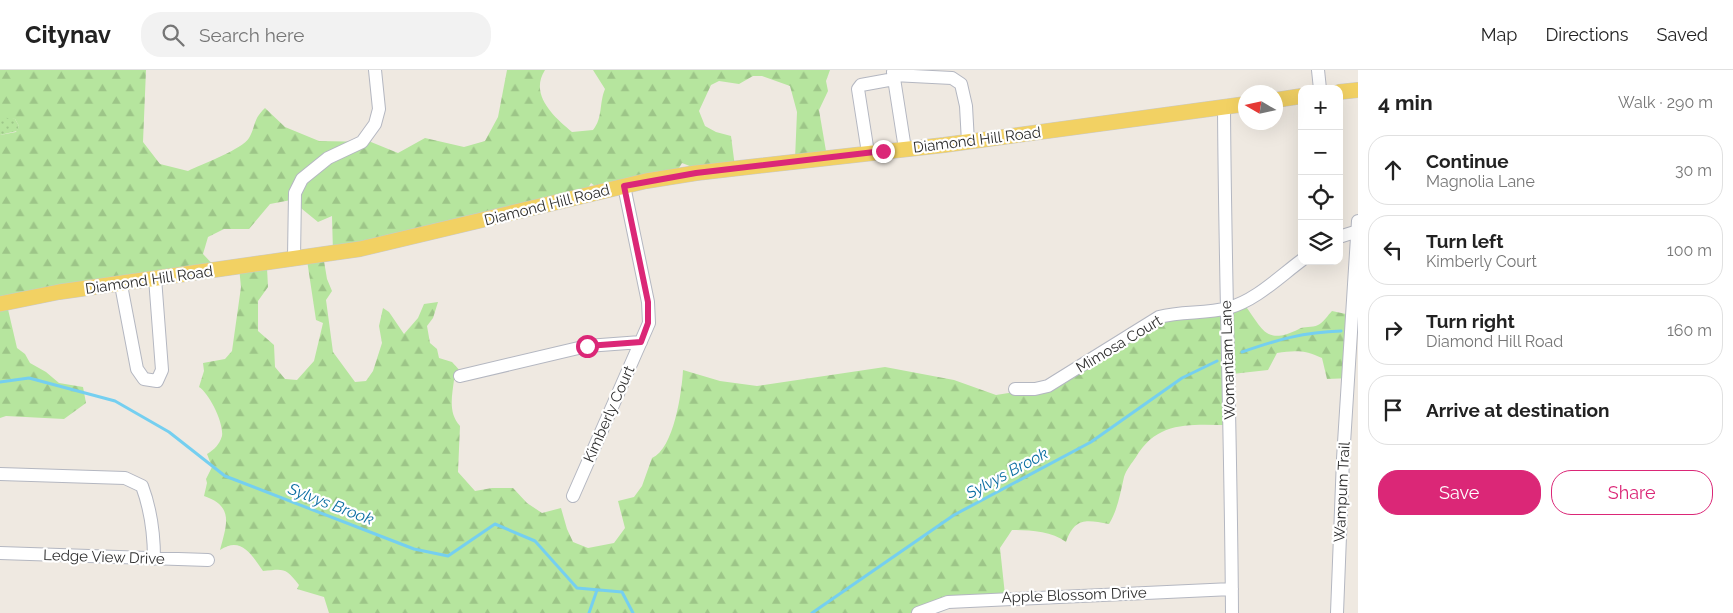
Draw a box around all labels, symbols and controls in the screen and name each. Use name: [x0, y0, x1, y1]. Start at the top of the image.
search box: [141, 12, 491, 57]
text: Citynav: [25, 20, 111, 49]
icon: search: [159, 21, 187, 49]
text: Search here: [199, 24, 304, 46]
text: Map: [1481, 24, 1517, 45]
text: Directions: [1545, 24, 1629, 45]
text: Saved: [1657, 24, 1708, 45]
north arrow: [1238, 85, 1283, 130]
map controls: [1298, 85, 1343, 265]
button: +: [1298, 85, 1343, 130]
text: 4 min: [1378, 90, 1433, 115]
text: Walk · 290 m: [1618, 93, 1713, 112]
street label: Diamond Hill Road: [912, 123, 1042, 157]
button: −: [1298, 130, 1343, 175]
route end: [872, 140, 895, 163]
text: Continue: [1426, 150, 1509, 172]
icon: ahead: [1379, 156, 1407, 184]
text: 30 m: [1675, 161, 1712, 180]
text: Magnolia Lane: [1426, 172, 1535, 191]
button: locate: [1298, 175, 1343, 220]
street label: Diamond Hill Road: [482, 181, 612, 229]
button: layers: [1298, 220, 1343, 265]
text: Turn left: [1426, 230, 1503, 252]
icon: left: [1379, 236, 1407, 264]
text: 100 m: [1667, 241, 1712, 260]
text: Kimberly Court: [1426, 252, 1537, 271]
street label: Diamond Hill Road: [84, 262, 214, 298]
street label: Womantam Lane: [1217, 300, 1239, 420]
text: Turn right: [1426, 310, 1515, 332]
street label: Mimosa Court: [1073, 311, 1165, 377]
icon: right: [1379, 316, 1407, 344]
text: 160 m: [1667, 321, 1712, 340]
text: Diamond Hill Road: [1426, 332, 1563, 351]
route start: [576, 335, 599, 358]
street label: Kimberly Court: [580, 363, 638, 465]
icon: arrive: [1379, 396, 1407, 424]
text: Arrive at destination: [1426, 399, 1610, 421]
street label: Wampum Trail: [1330, 440, 1354, 543]
water label: Sylvys Brook: [962, 443, 1052, 503]
button: Save: [1378, 470, 1541, 515]
button: Share: [1551, 470, 1713, 515]
water label: Sylvys Brook: [285, 479, 377, 529]
street label: Ledge View Drive: [43, 546, 165, 568]
street label: Apple Blossom Drive: [1001, 583, 1147, 607]

